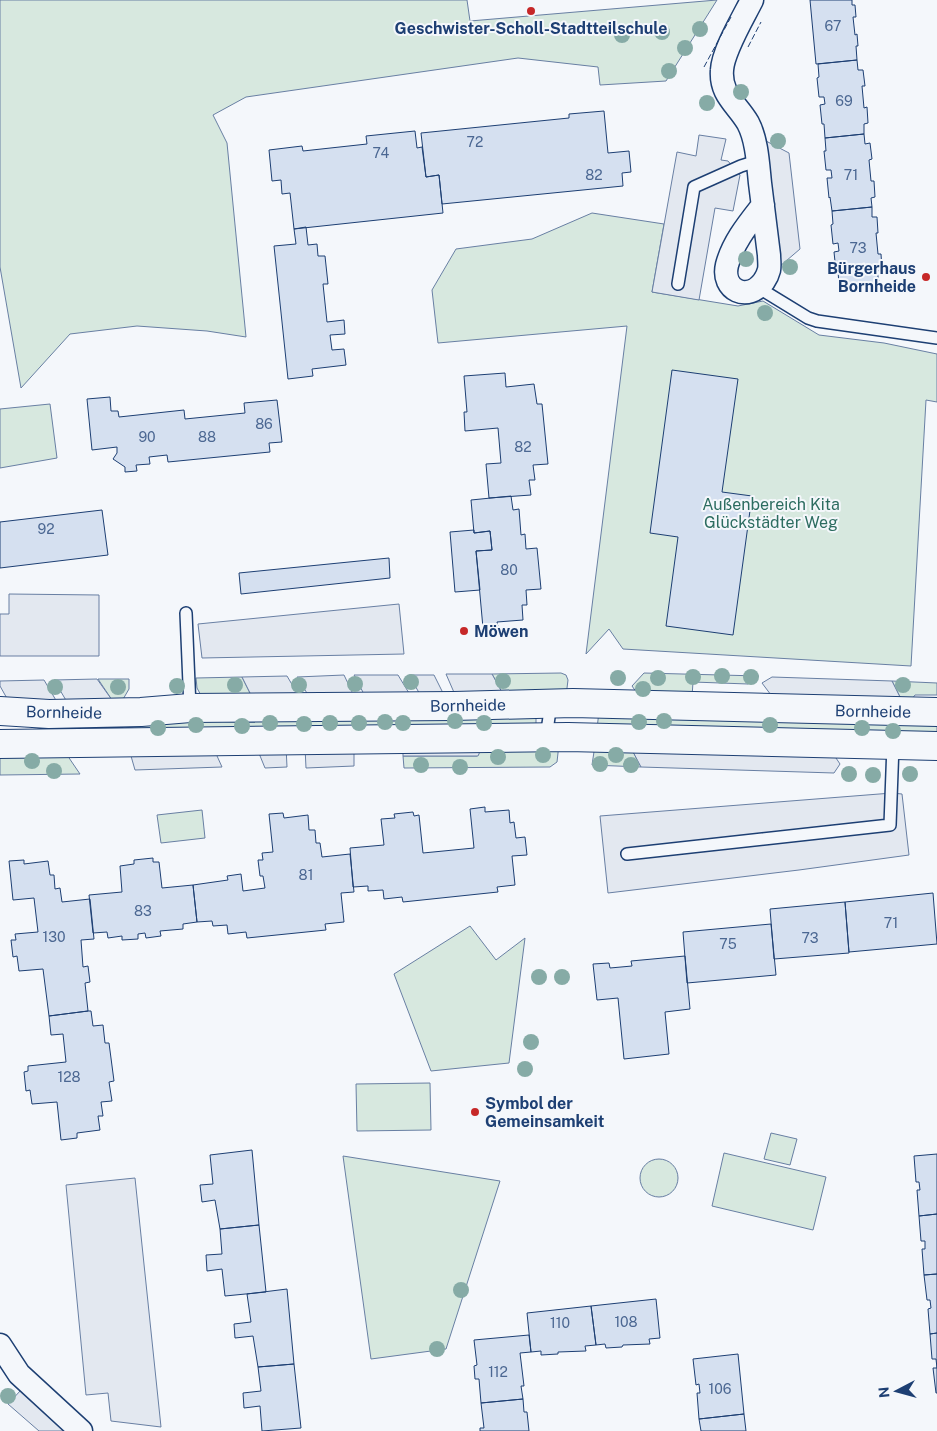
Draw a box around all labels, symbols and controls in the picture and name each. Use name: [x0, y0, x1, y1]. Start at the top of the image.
marker: Geschwister-Scholl-Stadtteilschule: [525, 5, 537, 17]
house number: 67: [825, 18, 841, 34]
place label: Geschwister-Scholl-Stadtteilschule: [395, 19, 667, 38]
house number: 69: [835, 93, 853, 109]
house number: 72: [467, 134, 483, 150]
house number: 74: [373, 145, 390, 161]
house number: 82: [585, 167, 603, 183]
house number: 71: [844, 167, 858, 183]
house number: 73: [850, 240, 867, 256]
place label: Bürgerhaus Bornheide: [827, 259, 916, 296]
marker: Bürgerhaus Bornheide: [920, 271, 932, 283]
house number: 86: [255, 416, 273, 432]
house number: 90: [138, 429, 156, 445]
house number: 88: [198, 429, 216, 445]
house number: 82: [514, 439, 532, 455]
park label: Außenbereich Kita Glückstädter Weg: [702, 495, 840, 532]
house number: 92: [37, 521, 55, 537]
house number: 80: [500, 562, 518, 578]
place label: Möwen: [474, 622, 529, 641]
marker: Möwen: [458, 625, 470, 637]
street label: Bornheide: [430, 695, 506, 716]
street label: Bornheide: [835, 701, 911, 722]
street label: Bornheide: [26, 702, 102, 723]
house number: 81: [299, 867, 313, 883]
house number: 83: [134, 903, 152, 919]
house number: 71: [884, 915, 898, 931]
house number: 130: [43, 929, 66, 945]
house number: 73: [802, 930, 819, 946]
house number: 75: [719, 936, 737, 952]
house number: 128: [57, 1069, 81, 1085]
place label: Symbol der Gemeinsamkeit: [485, 1094, 605, 1131]
marker: Symbol der Gemeinsamkeit: [469, 1106, 481, 1118]
house number: 108: [614, 1314, 638, 1330]
house number: 110: [550, 1315, 570, 1331]
house number: 112: [488, 1364, 508, 1380]
north arrow: [872, 1366, 922, 1416]
house number: 106: [709, 1381, 732, 1397]
text: N: [876, 1386, 893, 1399]

